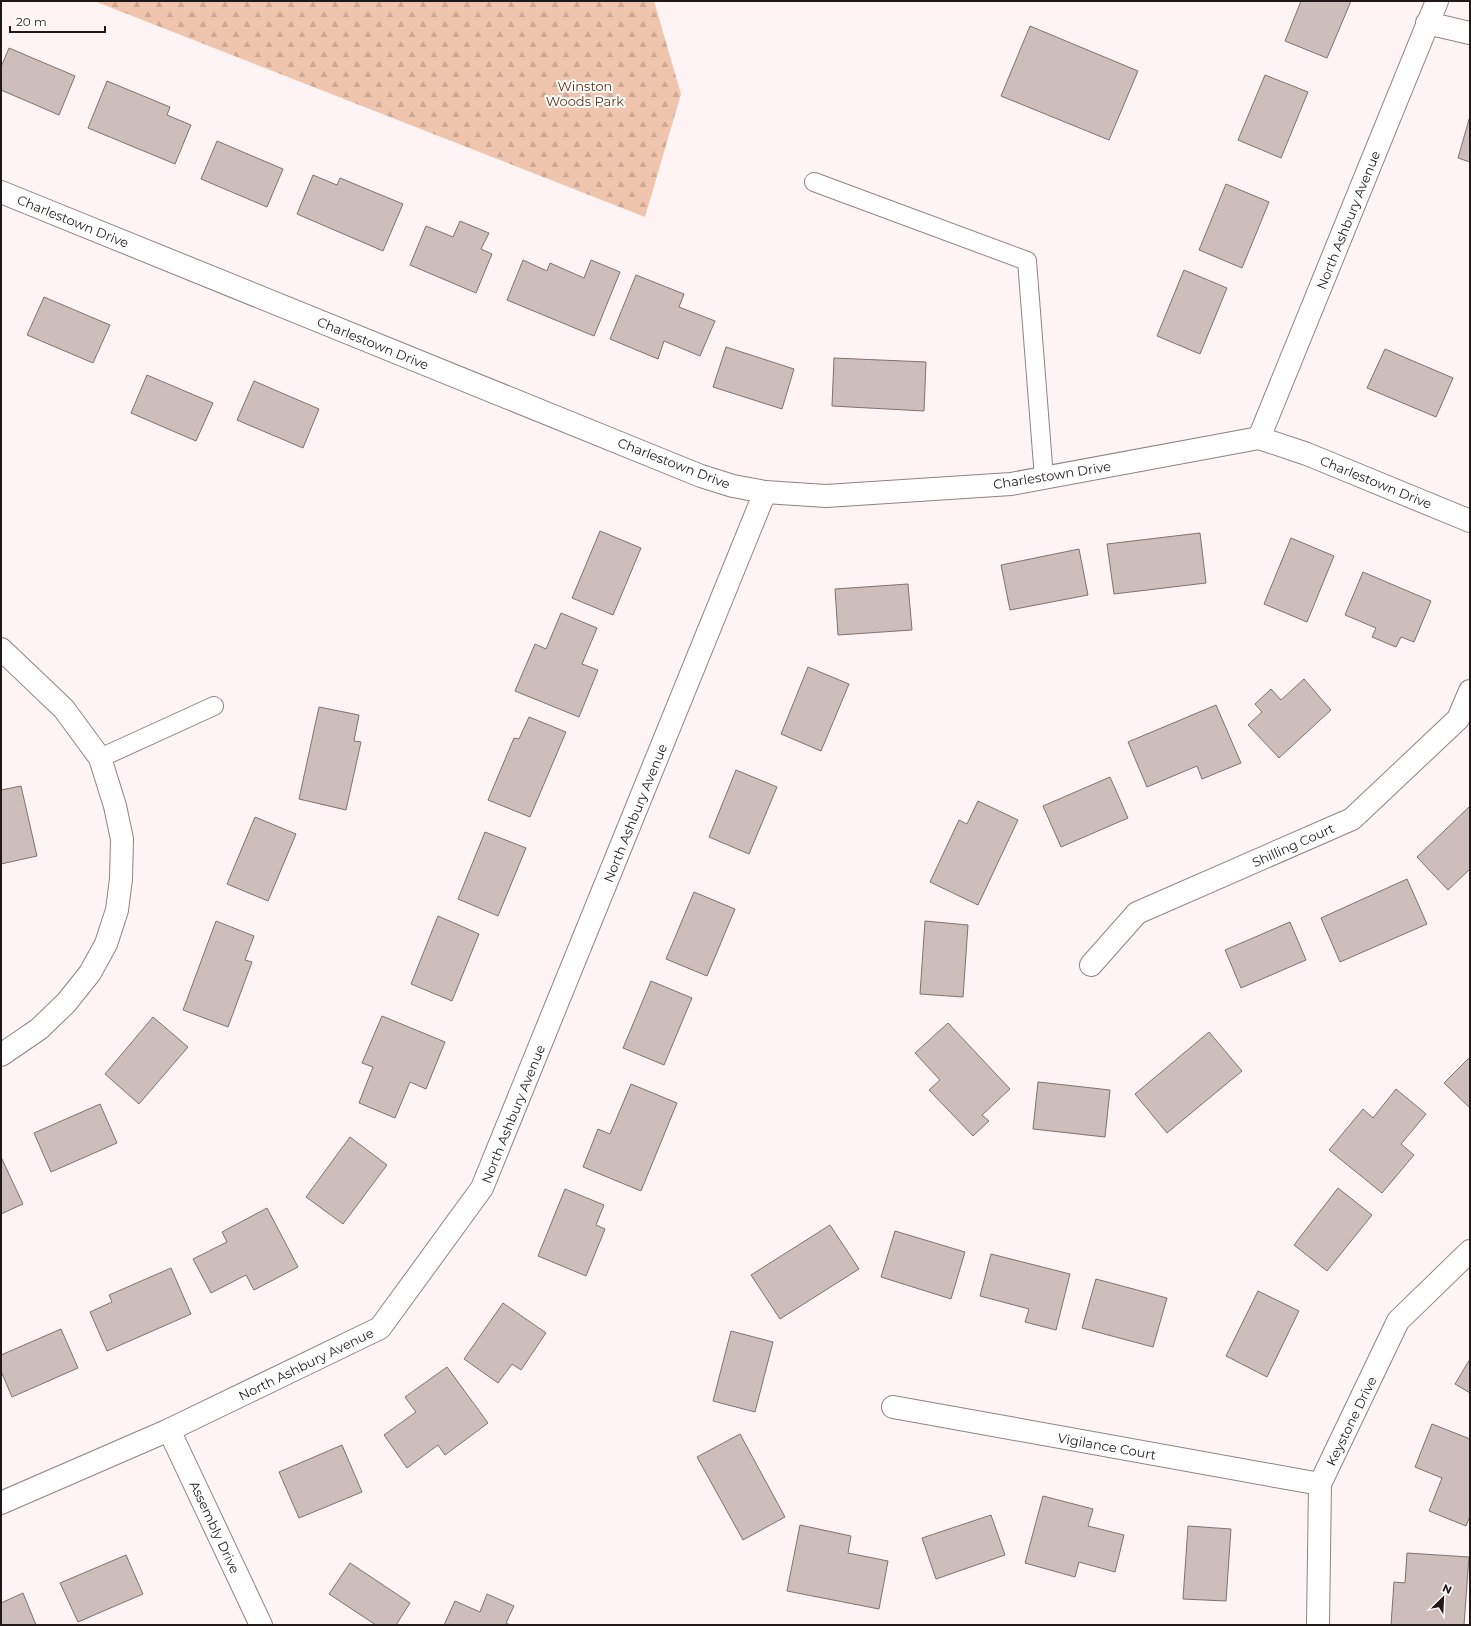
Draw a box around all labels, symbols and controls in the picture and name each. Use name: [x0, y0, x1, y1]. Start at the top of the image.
scale bar: [10, 8, 105, 34]
text: 20 m: [16, 14, 47, 29]
park label: Winston Woods Park: [546, 78, 624, 109]
street label: North Ashbury Avenue: [1313, 148, 1383, 292]
street label: Charlestown Drive: [15, 191, 131, 251]
street label: Charlestown Drive: [315, 313, 431, 373]
street label: Charlestown Drive: [616, 434, 733, 492]
street label: Charlestown Drive: [1318, 452, 1434, 512]
street label: Charlestown Drive: [992, 458, 1112, 492]
street label: North Ashbury Avenue: [600, 741, 670, 885]
street label: Shilling Court: [1249, 820, 1337, 870]
street label: North Ashbury Avenue: [478, 1042, 548, 1186]
street label: North Ashbury Avenue: [236, 1324, 376, 1404]
street label: Keystone Drive: [1322, 1374, 1380, 1468]
street label: Vigilance Court: [1057, 1429, 1157, 1463]
street label: Assembly Drive: [187, 1478, 244, 1576]
north arrow: [1423, 1578, 1463, 1618]
text: N: [1440, 1581, 1454, 1597]

